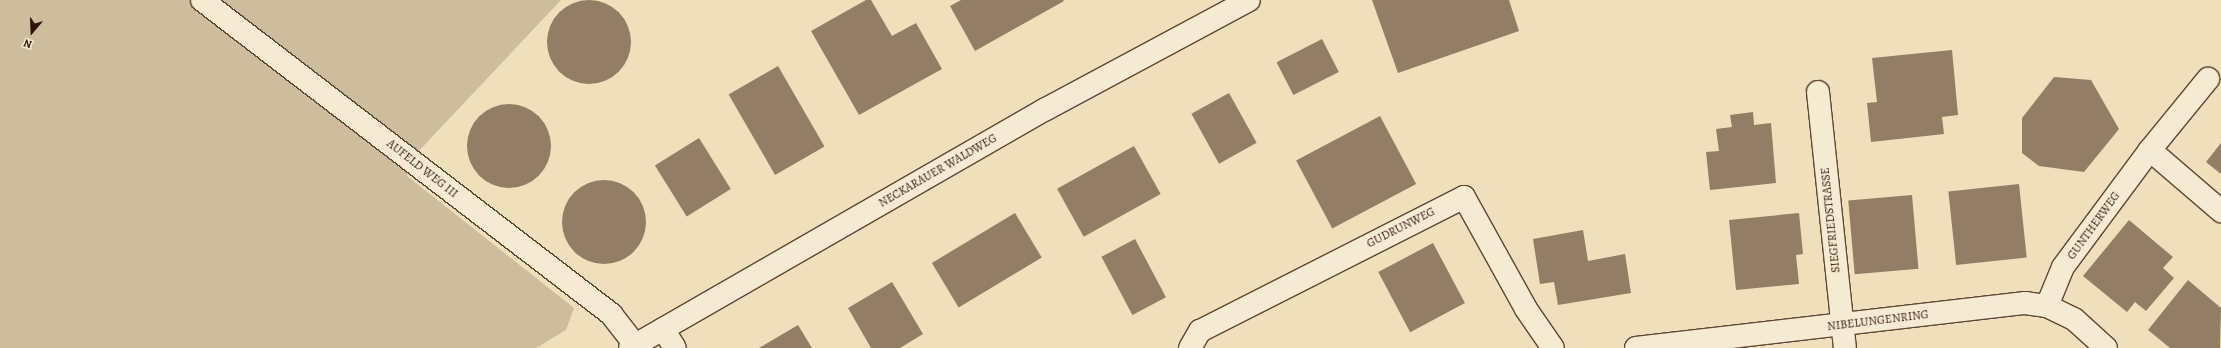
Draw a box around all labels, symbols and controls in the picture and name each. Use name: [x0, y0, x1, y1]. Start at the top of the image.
north arrow: [12, 12, 52, 52]
text: N: [22, 35, 34, 52]
street label: NECKARAUER WALDWEG: [876, 131, 1000, 211]
street label: AUFELD WEG III: [384, 137, 460, 201]
street label: SIEGFRIEDSTRASSE: [1818, 167, 1844, 273]
street label: GUNTHERWEG: [2065, 189, 2123, 263]
street label: GUDRUNWEG: [1365, 205, 1437, 251]
street label: NIBELUNGENRING: [1826, 308, 1930, 334]

